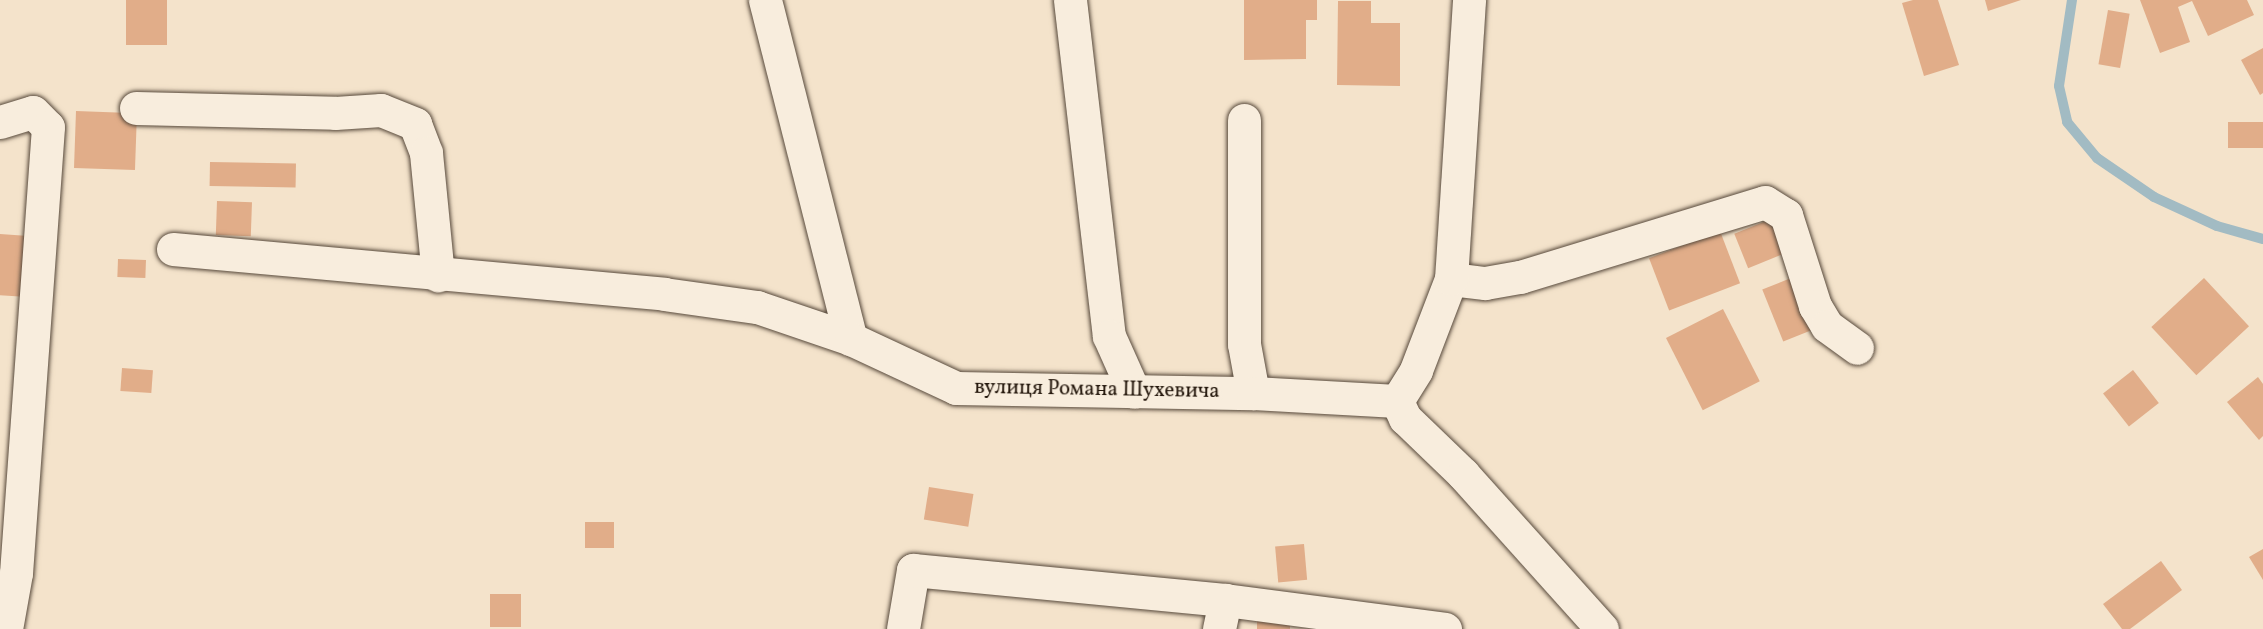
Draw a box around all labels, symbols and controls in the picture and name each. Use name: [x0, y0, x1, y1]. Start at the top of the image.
street label: вулиця Романа Шухевича: [974, 375, 1220, 405]

